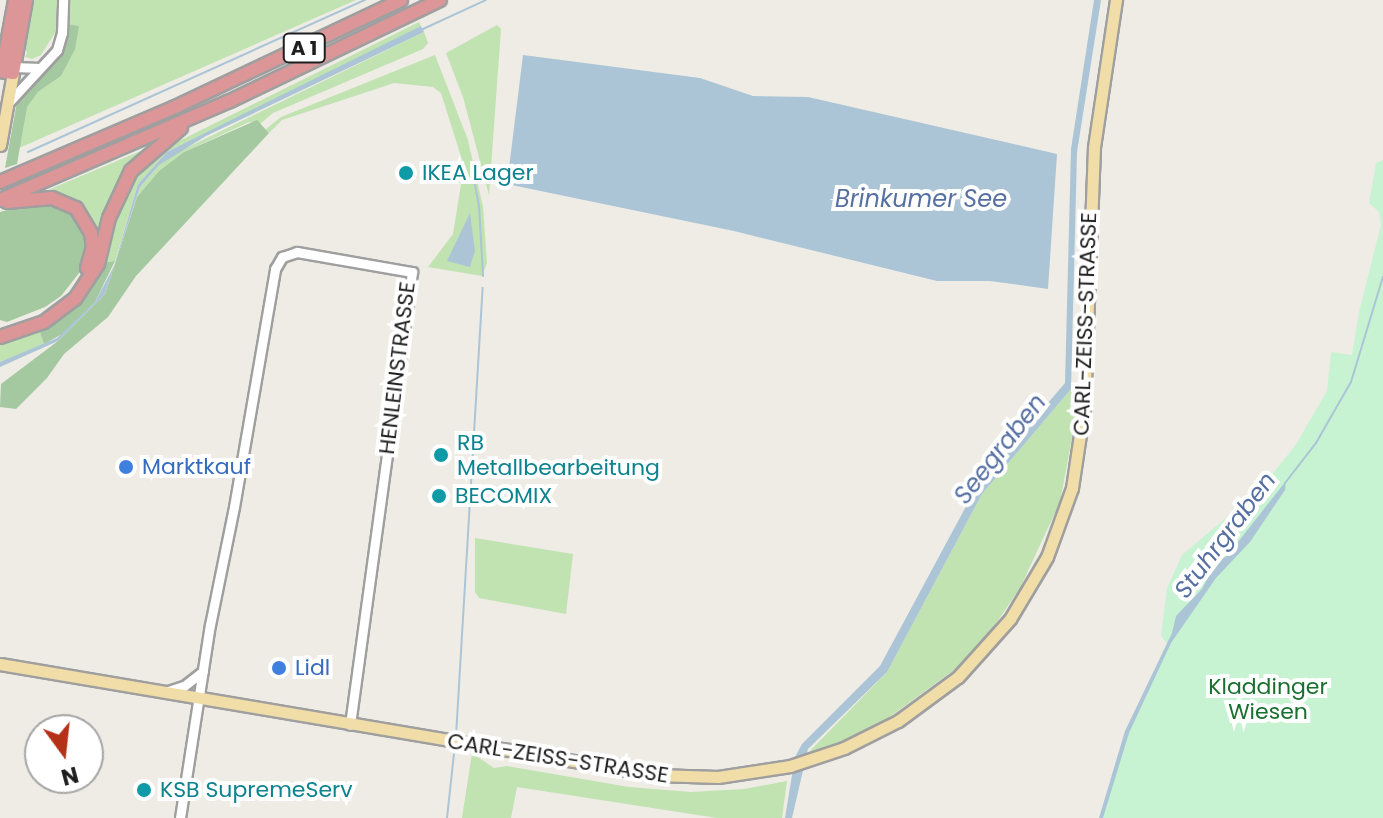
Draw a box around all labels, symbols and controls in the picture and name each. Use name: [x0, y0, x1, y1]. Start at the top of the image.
road number: A 1: [282, 32, 326, 64]
place label: IKEA Lager: [422, 160, 534, 186]
marker: IKEA Lager: [397, 164, 415, 182]
water label: Brinkumer See: [835, 185, 1007, 213]
street label: CARL-ZEISS-STRASSE: [1068, 212, 1102, 436]
street label: HENLEINSTRASSE: [373, 280, 421, 456]
water label: Seegraben: [948, 388, 1052, 510]
place label: RB Metallbearbeitung: [457, 429, 660, 480]
marker: RB Metallbearbeitung: [432, 446, 450, 464]
place label: Marktkauf: [142, 454, 251, 480]
marker: Marktkauf: [117, 458, 135, 476]
water label: Stuhrgraben: [1168, 466, 1282, 604]
place label: BECOMIX: [455, 483, 552, 509]
marker: BECOMIX: [430, 487, 448, 505]
place label: Lidl: [295, 655, 330, 681]
marker: Lidl: [270, 659, 288, 677]
park label: Kladdinger Wiesen: [1208, 673, 1328, 724]
north arrow: [24, 714, 104, 794]
street label: CARL-ZEISS-STRASSE: [446, 727, 670, 789]
text: N: [58, 759, 82, 793]
place label: KSB SupremeServ: [160, 777, 353, 803]
marker: KSB SupremeServ: [135, 781, 153, 799]

